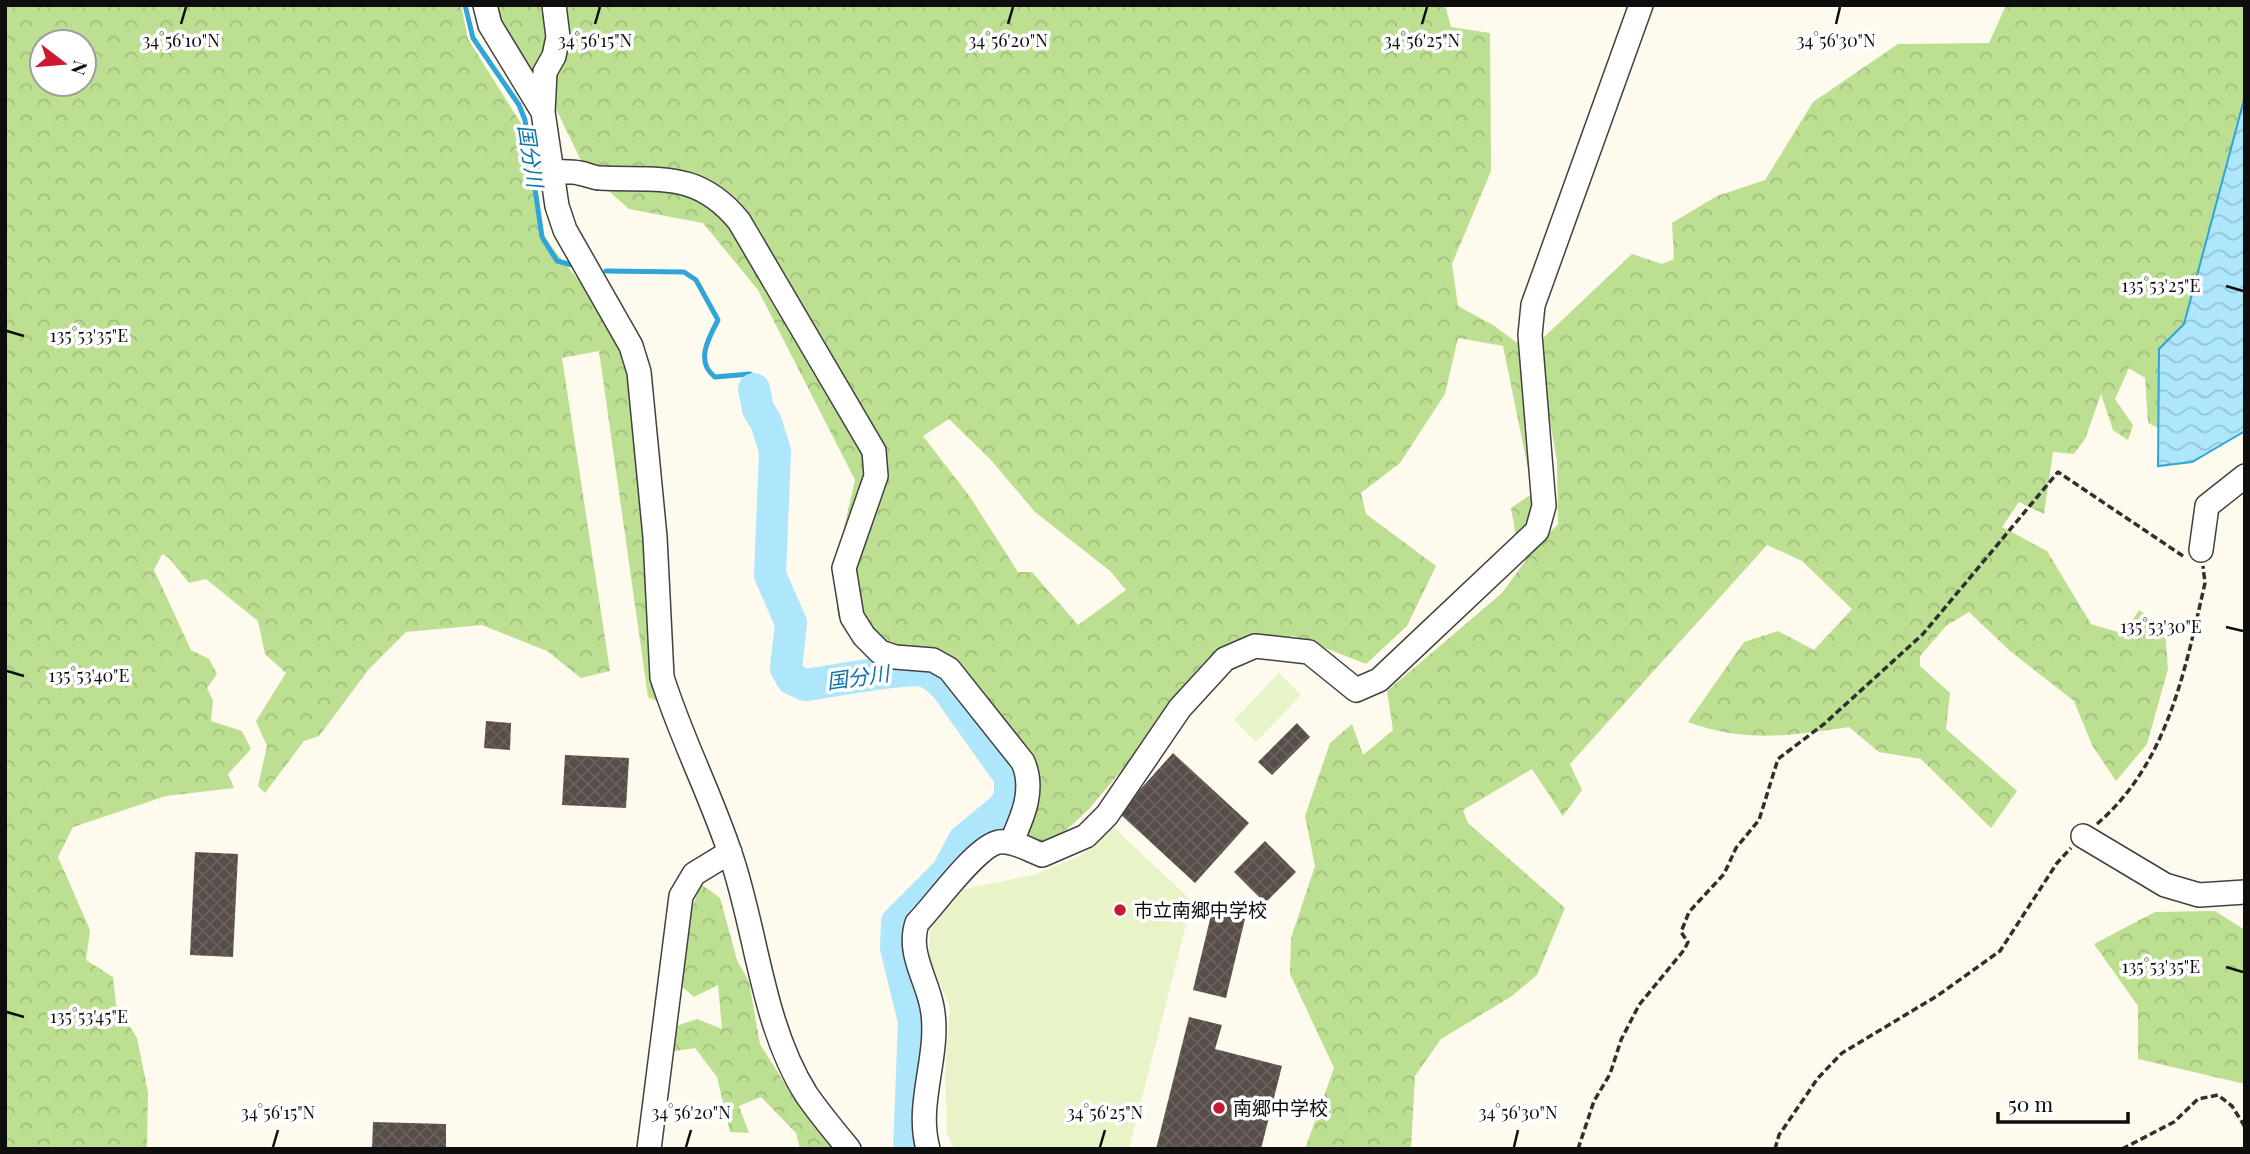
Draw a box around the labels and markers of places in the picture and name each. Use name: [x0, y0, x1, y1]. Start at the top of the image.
place label: 市立南郷中学校: [1134, 896, 1267, 922]
marker: 市立南郷中学校: [1112, 902, 1128, 918]
place label: 南郷中学校: [1233, 1094, 1328, 1120]
marker: 南郷中学校: [1211, 1100, 1227, 1116]

